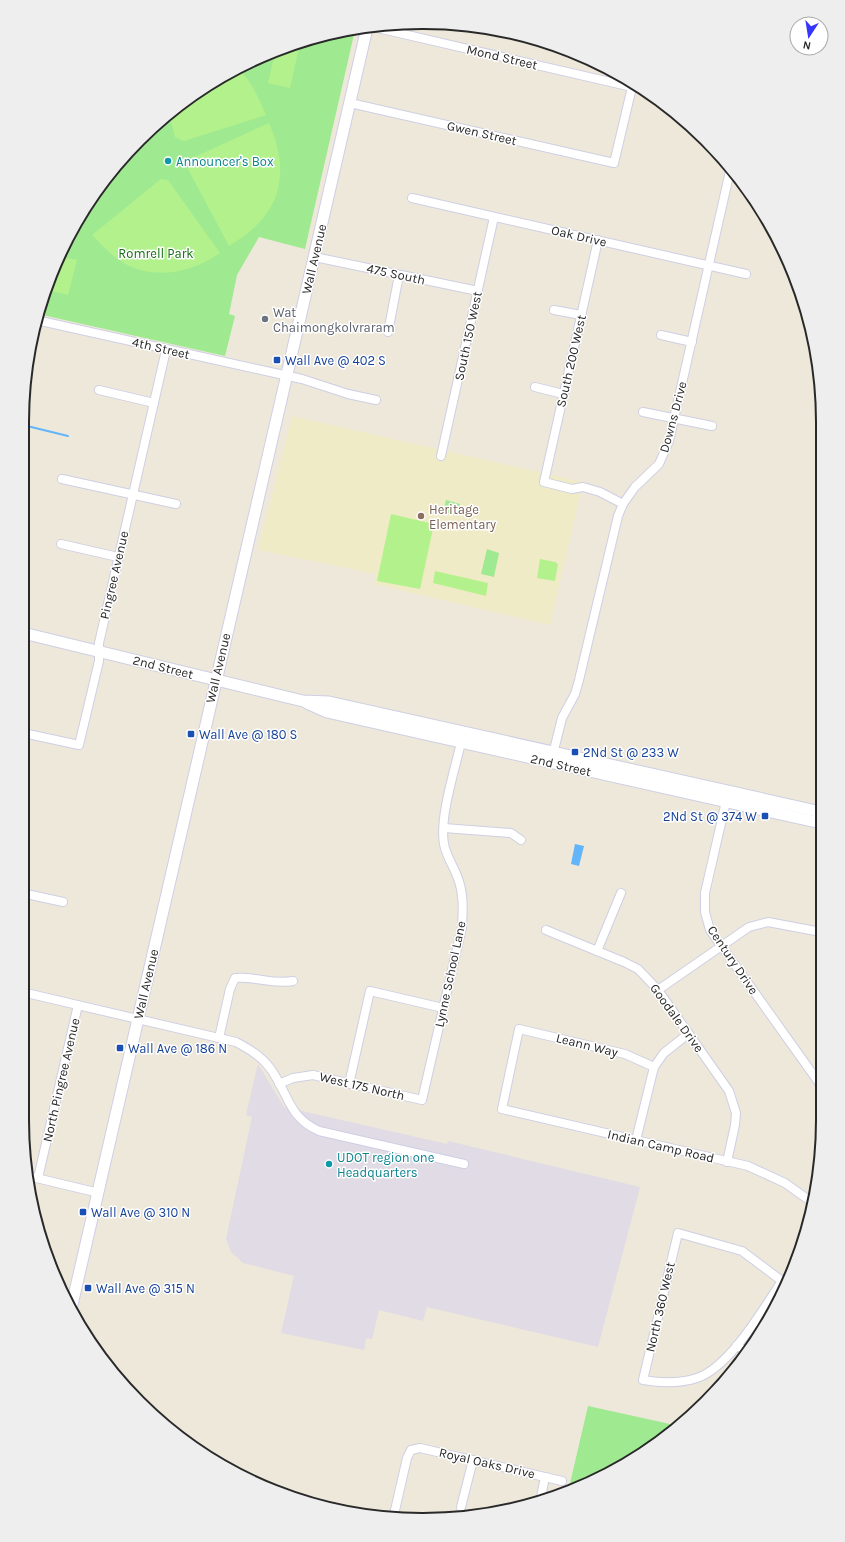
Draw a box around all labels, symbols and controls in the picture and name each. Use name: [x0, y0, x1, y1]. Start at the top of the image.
north arrow: [789, 16, 829, 56]
text: N: [802, 38, 812, 52]
street label: Mond Street: [465, 42, 539, 72]
street label: Gwen Street: [446, 118, 518, 148]
place label: Announcer's Box: [176, 154, 274, 169]
marker: Announcer's Box: [163, 156, 173, 166]
street label: Wall Avenue: [299, 222, 329, 296]
street label: Oak Drive: [550, 222, 608, 250]
park label: Romrell Park: [118, 246, 194, 261]
street label: 475 South: [365, 260, 427, 288]
street label: South 150 West: [451, 290, 485, 382]
place label: Wat Chaimongkolvraram: [273, 305, 395, 335]
street label: South 200 West: [553, 313, 589, 409]
marker: Wat Chaimongkolvraram: [260, 314, 270, 324]
street label: 4th Street: [131, 334, 191, 362]
place label: Wall Ave @ 402 S: [285, 353, 386, 368]
marker: Wall Ave @ 402 S: [272, 355, 282, 365]
street label: Downs Drive: [656, 379, 690, 454]
place label: Heritage Elementary: [429, 502, 496, 532]
marker: Heritage Elementary: [416, 511, 426, 521]
street label: Pingree Avenue: [97, 529, 132, 621]
street label: Wall Avenue: [203, 631, 233, 705]
street label: 2nd Street: [131, 652, 195, 682]
place label: Wall Ave @ 180 S: [199, 727, 297, 742]
marker: Wall Ave @ 180 S: [186, 729, 196, 739]
place label: 2Nd St @ 233 W: [583, 745, 679, 760]
marker: 2Nd St @ 233 W: [570, 747, 580, 757]
street label: 2nd Street: [529, 751, 593, 779]
place label: 2Nd St @ 374 W: [663, 809, 757, 824]
marker: 2Nd St @ 374 W: [760, 811, 770, 821]
street label: Lynne School Lane: [431, 919, 469, 1029]
street label: Century Drive: [705, 923, 762, 997]
street label: Wall Avenue: [131, 947, 161, 1021]
street label: Goodale Drive: [647, 981, 707, 1056]
street label: North Pingree Avenue: [39, 1016, 83, 1143]
street label: Leann Way: [555, 1030, 619, 1060]
place label: Wall Ave @ 186 N: [128, 1041, 227, 1056]
marker: Wall Ave @ 186 N: [115, 1043, 125, 1053]
street label: West 175 North: [318, 1069, 406, 1103]
street label: Indian Camp Road: [606, 1126, 716, 1166]
place label: UDOT region one Headquarters: [337, 1150, 435, 1181]
marker: UDOT region one Headquarters: [324, 1159, 334, 1169]
place label: Wall Ave @ 310 N: [91, 1205, 190, 1220]
marker: Wall Ave @ 310 N: [78, 1207, 88, 1217]
street label: North 360 West: [642, 1260, 678, 1354]
place label: Wall Ave @ 315 N: [96, 1281, 195, 1296]
marker: Wall Ave @ 315 N: [83, 1283, 93, 1293]
street label: Royal Oaks Drive: [437, 1445, 537, 1481]

